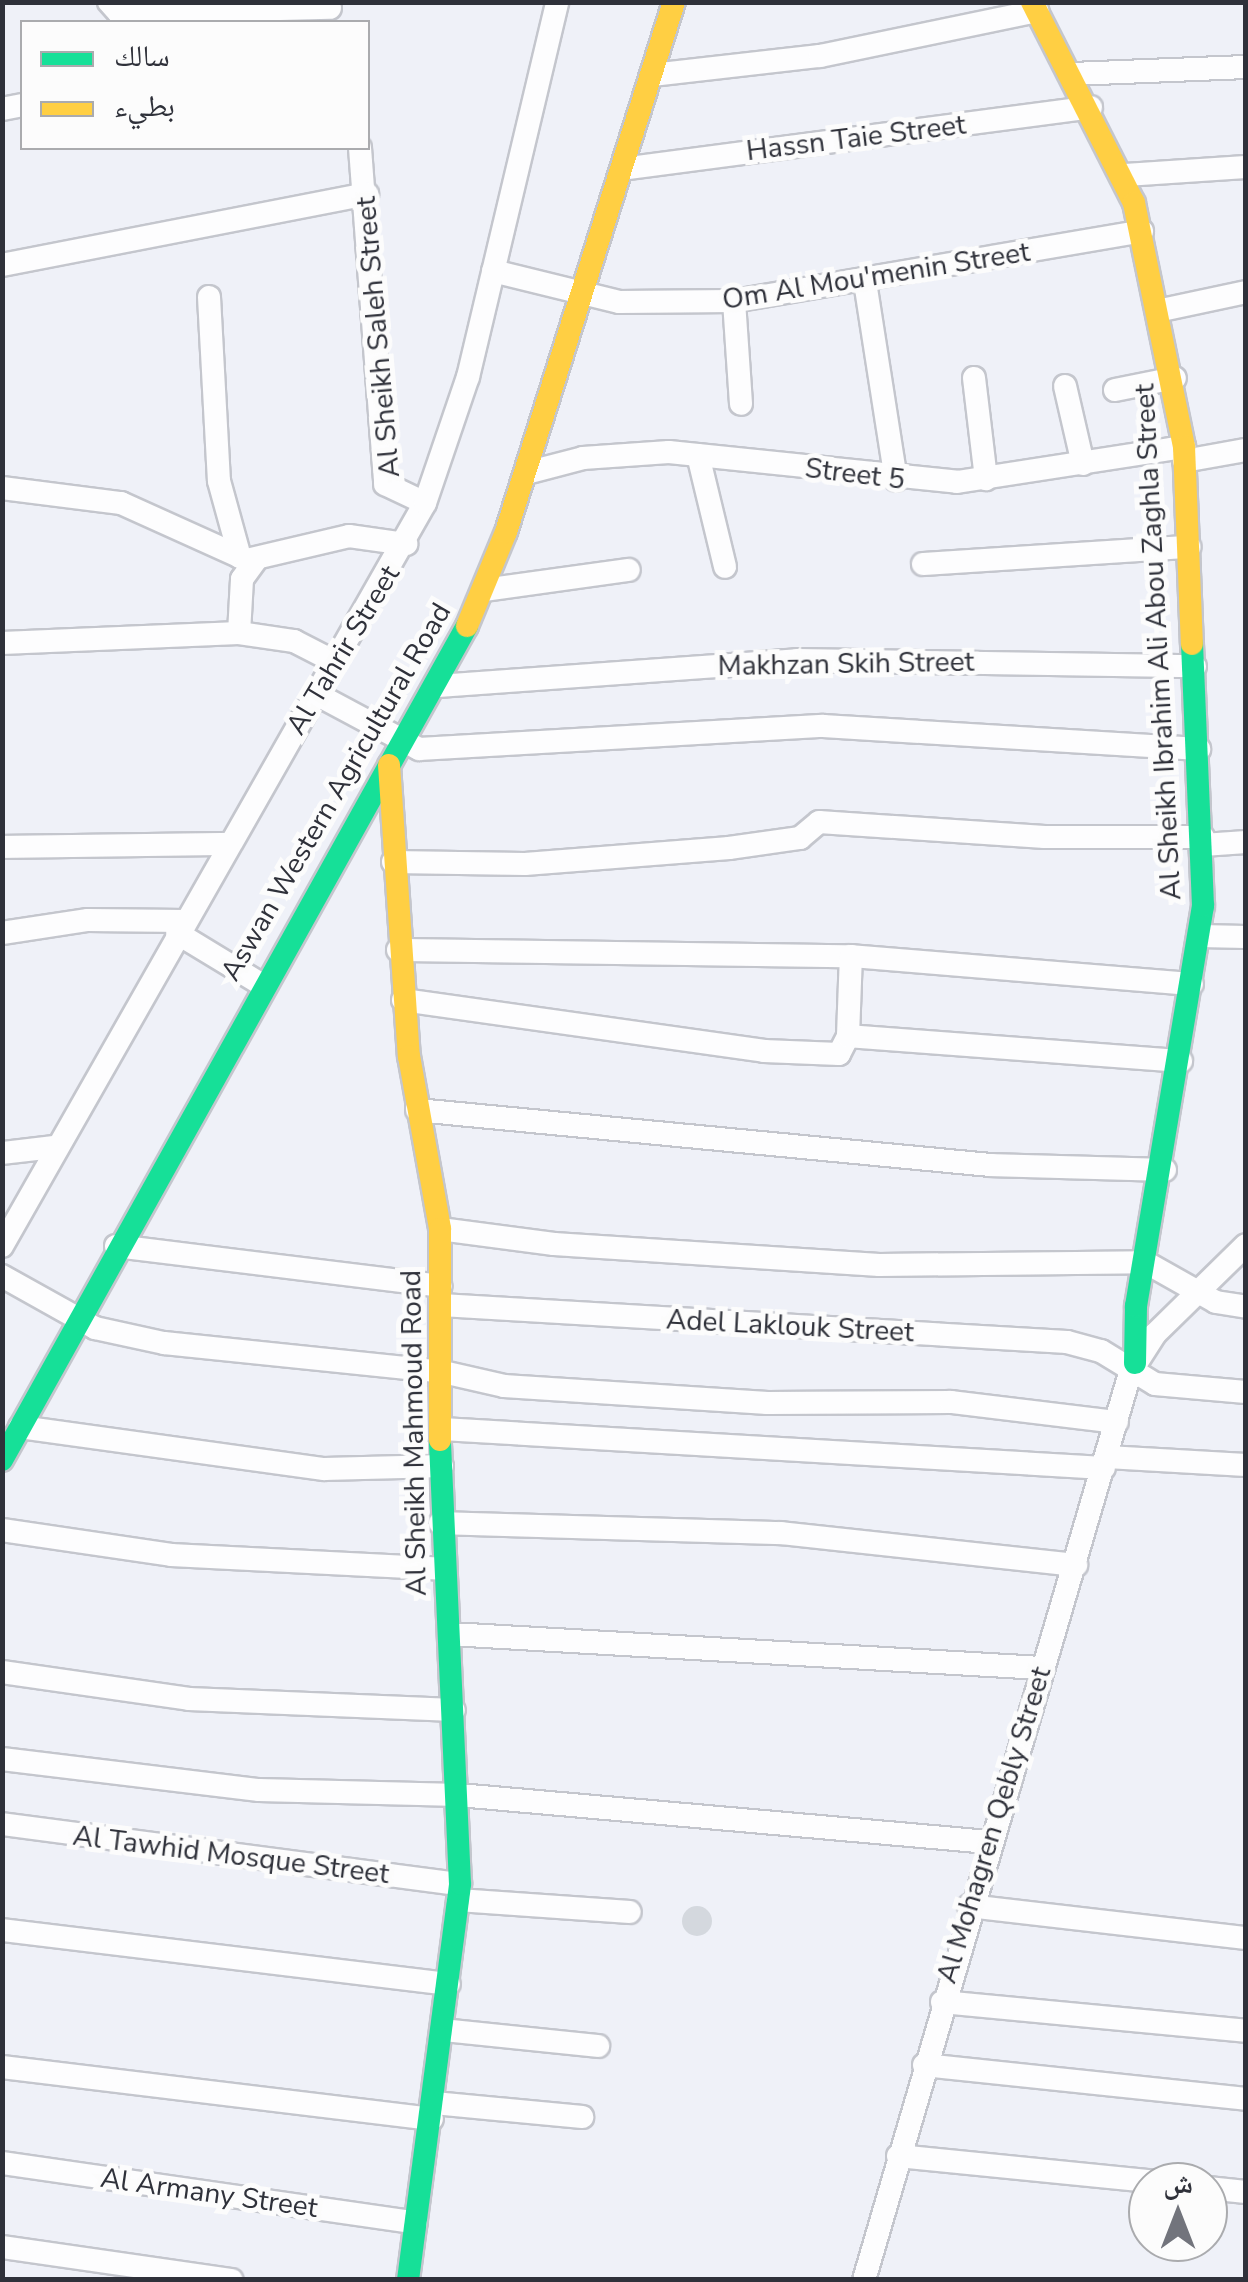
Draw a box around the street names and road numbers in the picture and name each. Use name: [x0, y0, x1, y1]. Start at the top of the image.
street label: Hassn Taie Street: [744, 108, 968, 168]
street label: Al Sheikh Saleh Street: [349, 195, 407, 479]
street label: Om Al Mou'menin Street: [720, 235, 1032, 317]
street label: Al Sheikh Ibrahim Ali Abou Zaghla Street: [1128, 383, 1188, 901]
street label: Street 5: [803, 451, 907, 497]
street label: Al Tahrir Street: [279, 559, 407, 741]
street label: Aswan Western Agricultural Road: [214, 597, 458, 987]
street label: Makhzan Skih Street: [717, 645, 975, 683]
street label: Al Sheikh Mahmoud Road: [394, 1270, 434, 1596]
street label: Adel Laklouk Street: [665, 1303, 915, 1349]
street label: Al Mohagren Qebly Street: [930, 1663, 1058, 1987]
street label: Al Tawhid Mosque Street: [71, 1819, 391, 1891]
street label: Al Armany Street: [98, 2161, 320, 2225]

